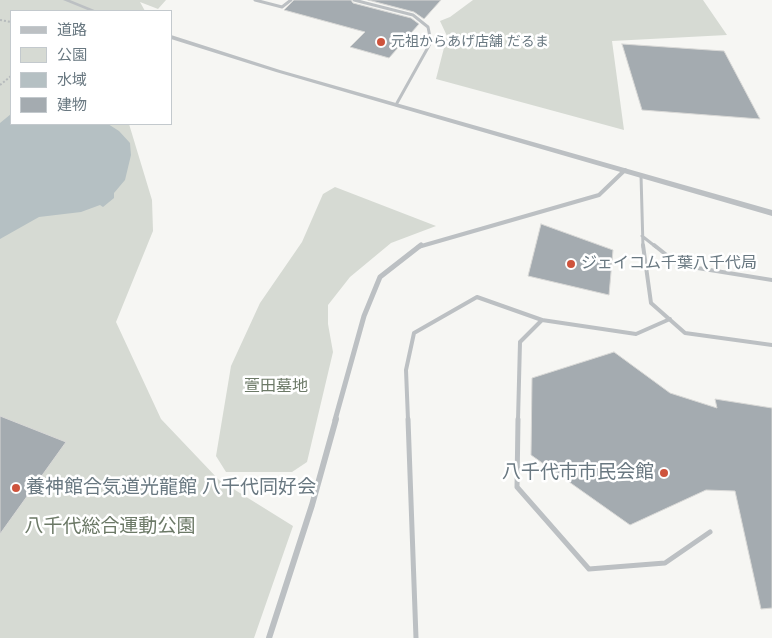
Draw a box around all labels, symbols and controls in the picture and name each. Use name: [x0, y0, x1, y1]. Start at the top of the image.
legend: [10, 10, 172, 125]
text: 道路: [57, 19, 87, 40]
place label: 元祖からあげ店舗 だるま: [391, 34, 549, 50]
marker: 元祖からあげ店舗 だるま: [375, 36, 387, 48]
text: 公園: [57, 44, 87, 65]
text: 水域: [57, 69, 87, 90]
text: 建物: [57, 94, 87, 115]
place label: ジェイコム千葉八千代局: [581, 254, 757, 274]
marker: ジェイコム千葉八千代局: [565, 258, 577, 270]
park label: 萱田墓地: [244, 377, 308, 397]
place label: 八千代市市民会館: [502, 462, 654, 484]
marker: 八千代市市民会館: [658, 467, 670, 479]
place label: 養神館合気道光龍館 八千代同好会: [26, 477, 316, 499]
marker: 養神館合気道光龍館 八千代同好会: [10, 482, 22, 494]
park label: 八千代総合運動公園: [25, 516, 195, 538]

